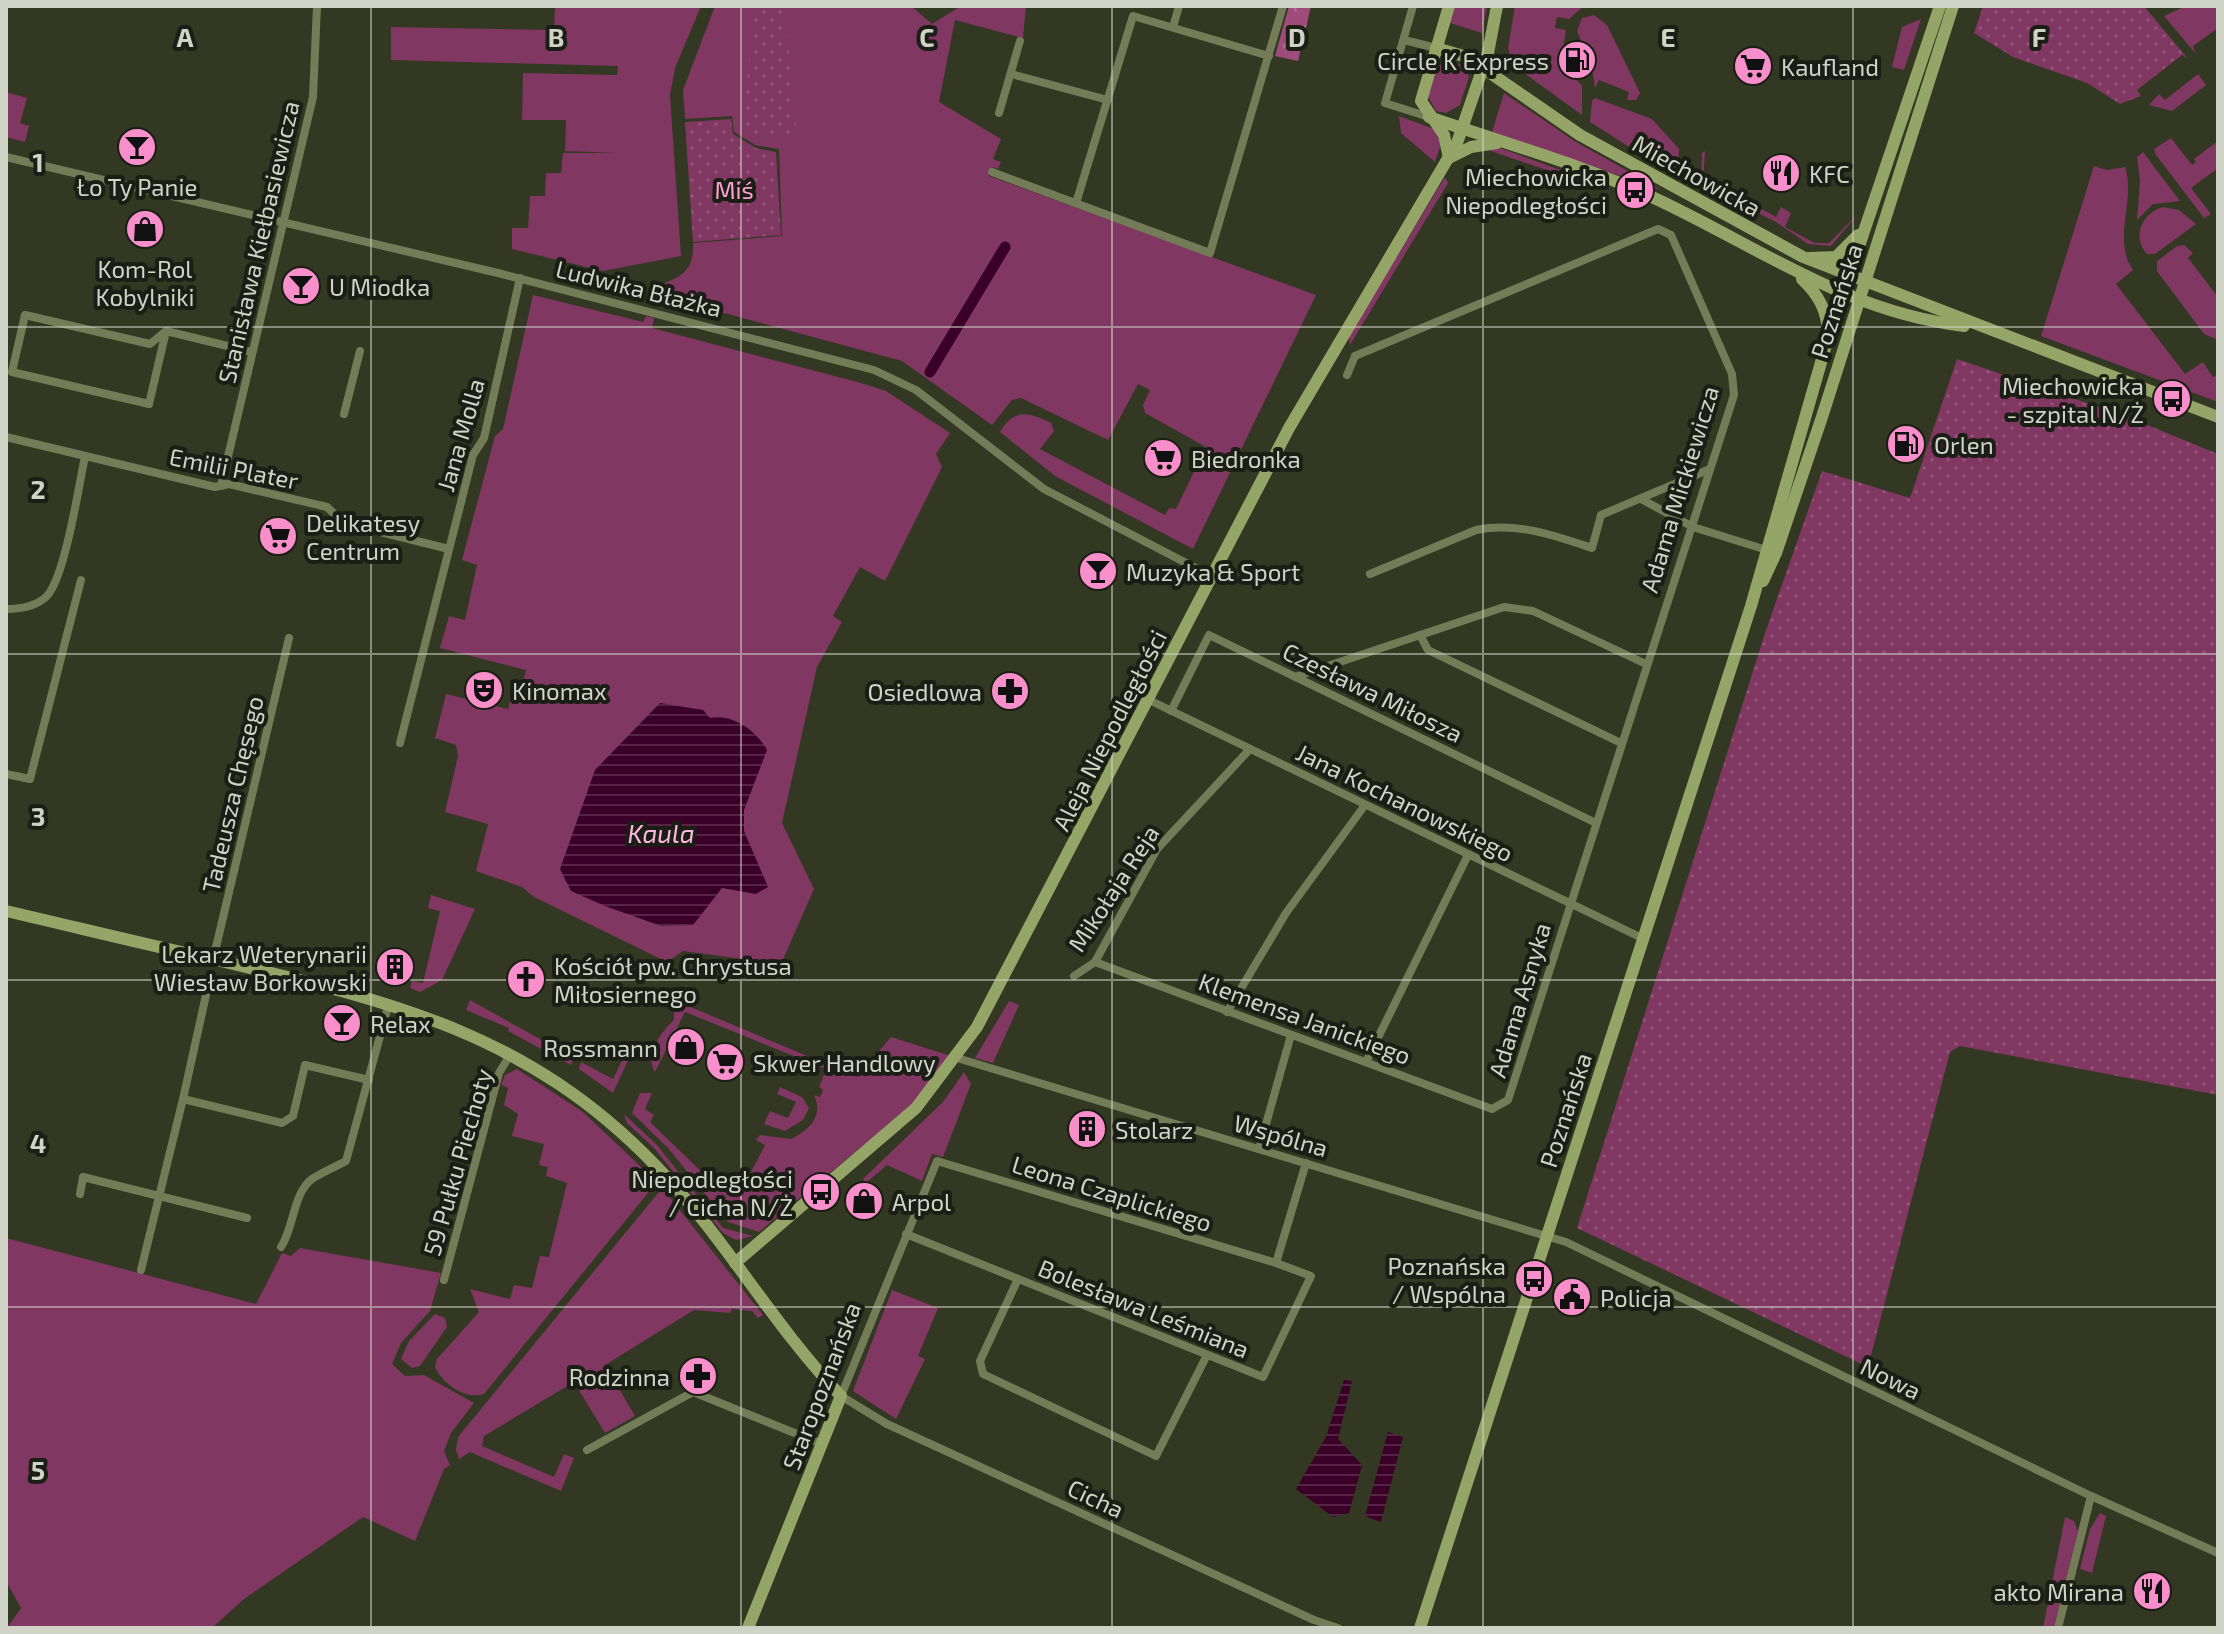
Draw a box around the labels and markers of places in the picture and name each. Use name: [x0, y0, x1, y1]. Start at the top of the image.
fuel station icon: Circle K Express: [1556, 39, 1598, 81]
supermarket icon: Kaufland: [1732, 45, 1774, 87]
place label: Circle K Express: [1377, 46, 1549, 75]
place label: Kaufland: [1781, 52, 1879, 81]
bar icon: Ło Ty Panie: [116, 126, 158, 168]
restaurant icon: KFC: [1760, 152, 1802, 194]
place label: KFC: [1809, 159, 1850, 188]
place label: Miechowicka Niepodległości: [1445, 162, 1607, 219]
bus stop icon: Miechowicka Niepodległości: [1614, 169, 1656, 211]
place label: Ło Ty Panie: [77, 172, 197, 201]
shop icon: Kom-Rol Kobylniki: [124, 208, 166, 250]
place label: Kom-Rol Kobylniki: [96, 254, 194, 311]
bar icon: U Miodka: [280, 265, 322, 307]
place label: U Miodka: [329, 272, 430, 301]
place label: Miechowicka - szpital N/Ż: [2002, 371, 2144, 428]
bus stop icon: Miechowicka - szpital N/Ż: [2151, 378, 2193, 420]
fuel station icon: Orlen: [1885, 423, 1927, 465]
place label: Orlen: [1934, 430, 1994, 459]
supermarket icon: Biedronka: [1142, 437, 1184, 479]
place label: Biedronka: [1191, 444, 1301, 473]
place label: Delikatesy Centrum: [306, 508, 420, 565]
supermarket icon: Delikatesy Centrum: [257, 515, 299, 557]
bar icon: Muzyka & Sport: [1077, 550, 1119, 592]
place label: Muzyka & Sport: [1126, 557, 1300, 586]
theatre icon: Kinomax: [463, 669, 505, 711]
pharmacy icon: Osiedlowa: [989, 670, 1031, 712]
place label: Kinomax: [512, 676, 607, 705]
place label: Osiedlowa: [868, 677, 982, 706]
place label: Lekarz Weterynarii Wiesław Borkowski: [154, 939, 367, 996]
building icon: Lekarz Weterynarii Wiesław Borkowski: [374, 946, 416, 988]
place label: Kościół pw. Chrystusa Miłosiernego: [554, 951, 792, 1008]
church icon: Kościół pw. Chrystusa Miłosiernego: [505, 958, 547, 1000]
bar icon: Relax: [321, 1002, 363, 1044]
place label: Relax: [370, 1009, 431, 1038]
shop icon: Rossmann: [665, 1026, 707, 1068]
place label: Rossmann: [543, 1033, 658, 1062]
supermarket icon: Skwer Handlowy: [704, 1041, 746, 1083]
place label: Skwer Handlowy: [753, 1048, 936, 1077]
building icon: Stolarz: [1066, 1108, 1108, 1150]
place label: Stolarz: [1115, 1115, 1193, 1144]
place label: Niepodległości / Cicha N/Ż: [631, 1164, 793, 1221]
bus stop icon: Niepodległości / Cicha N/Ż: [800, 1171, 842, 1213]
shop icon: Arpol: [843, 1180, 885, 1222]
place label: Arpol: [892, 1187, 951, 1216]
place label: Poznańska / Wspólna: [1387, 1251, 1506, 1308]
bus stop icon: Poznańska / Wspólna: [1513, 1258, 1555, 1300]
public building icon: Policja: [1551, 1276, 1593, 1318]
place label: Policja: [1600, 1283, 1672, 1312]
pharmacy icon: Rodzinna: [677, 1355, 719, 1397]
place label: Rodzinna: [569, 1362, 670, 1391]
restaurant icon: akto Mirana: [2131, 1570, 2173, 1612]
place label: akto Mirana: [1994, 1577, 2124, 1606]

